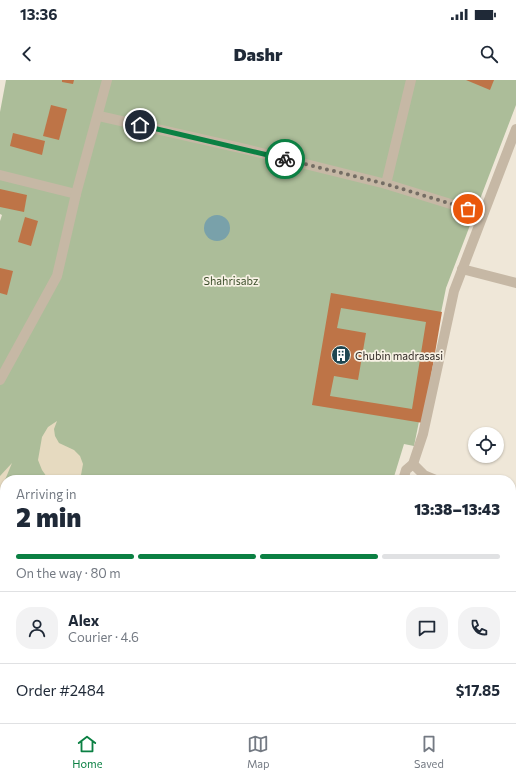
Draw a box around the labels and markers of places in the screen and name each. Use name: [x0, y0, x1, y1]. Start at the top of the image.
pin: [123, 108, 157, 142]
pin: [451, 192, 485, 226]
building icon: Chubin madrasasi: [330, 344, 352, 366]
place label: Chubin madrasasi: [355, 349, 443, 362]

